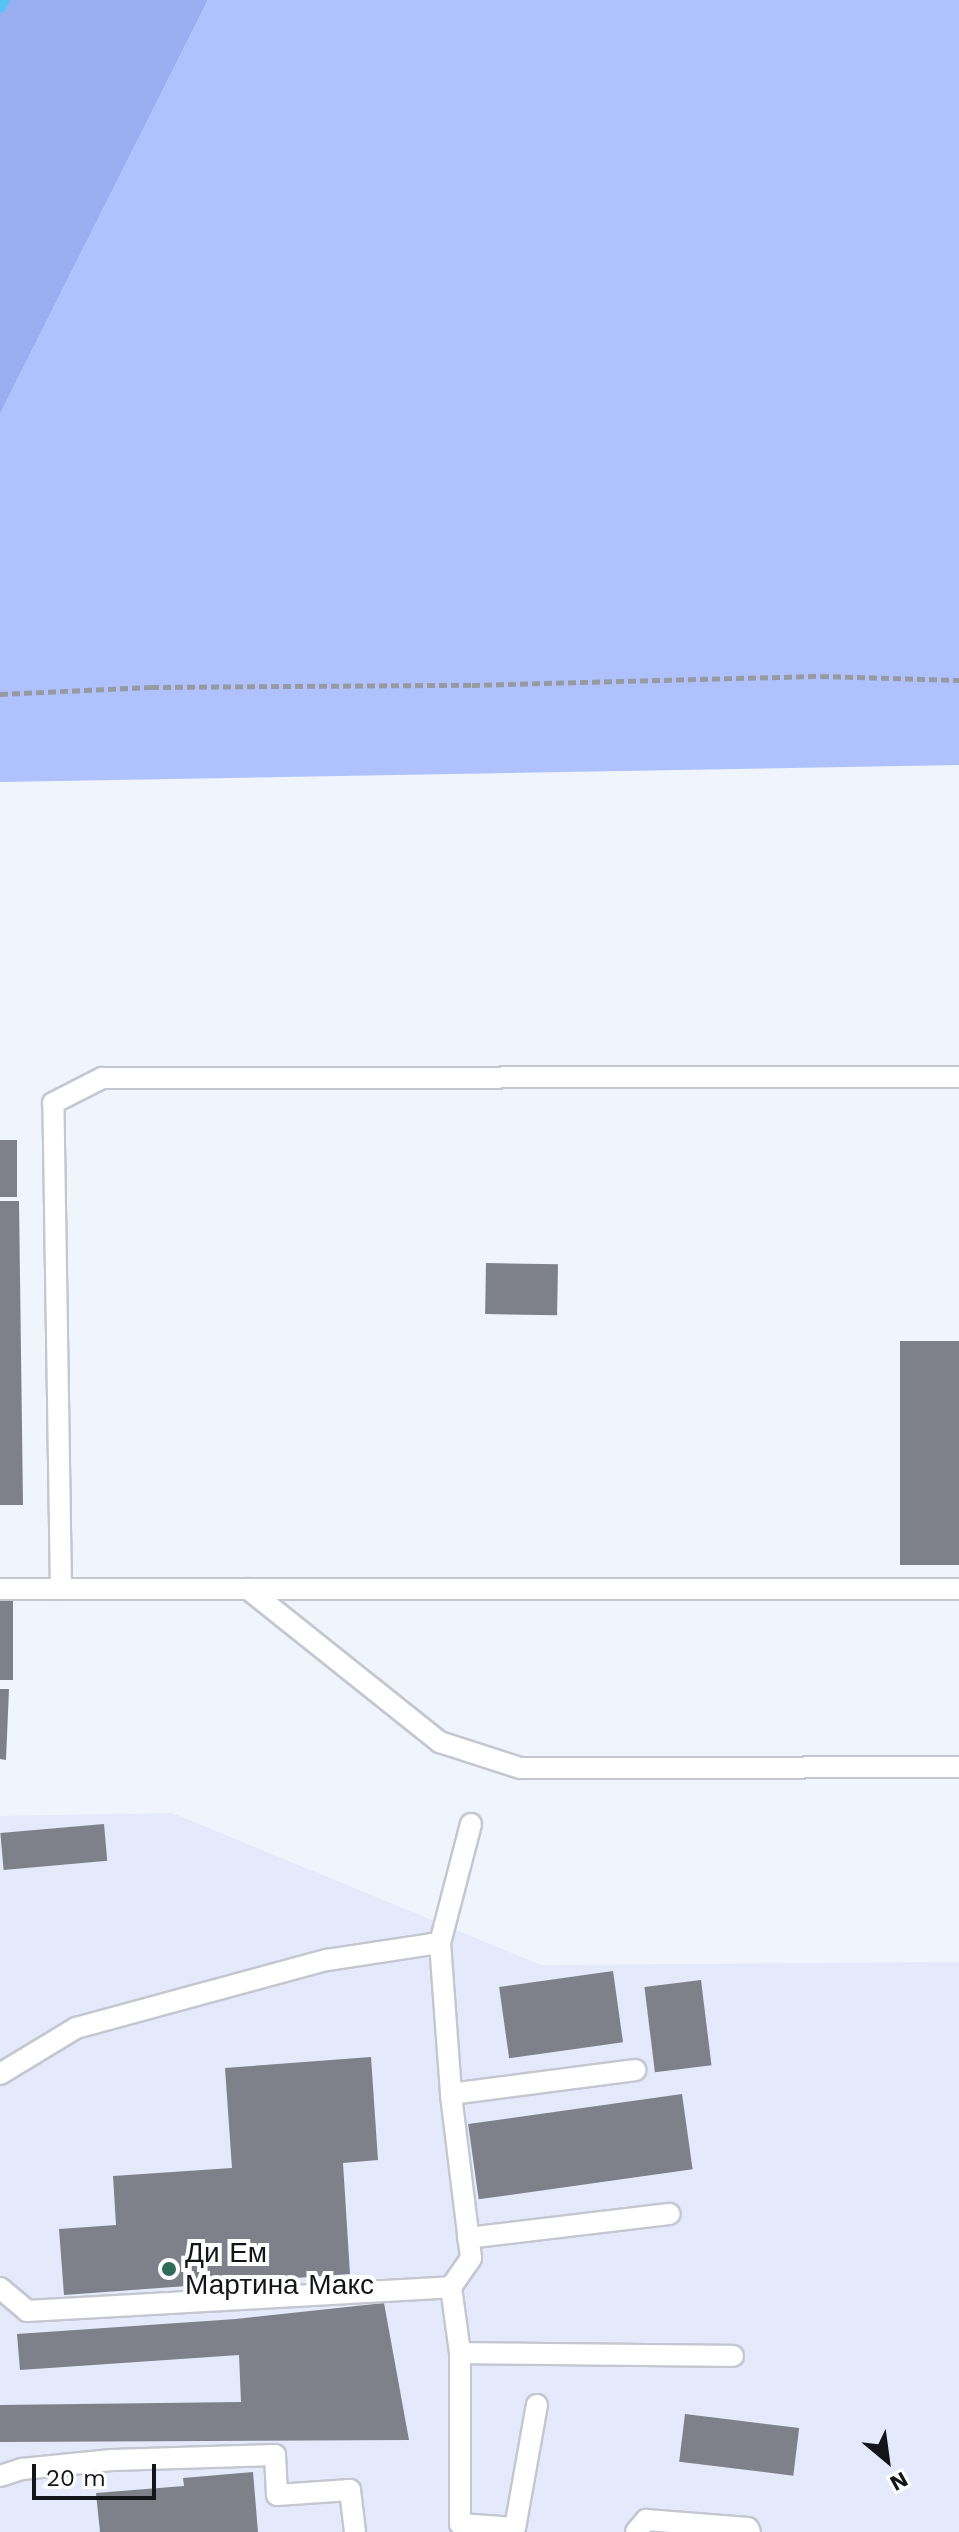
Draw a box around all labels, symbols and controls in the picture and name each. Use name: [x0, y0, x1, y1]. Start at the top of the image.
place label: Ди Ем Мартина Макс: [185, 2236, 374, 2302]
marker: Ди Ем Мартина Макс: [160, 2260, 178, 2278]
north arrow: [847, 2420, 927, 2500]
scale bar: [36, 2448, 160, 2498]
text: 20 m: [46, 2464, 106, 2492]
text: N: [886, 2467, 912, 2496]

